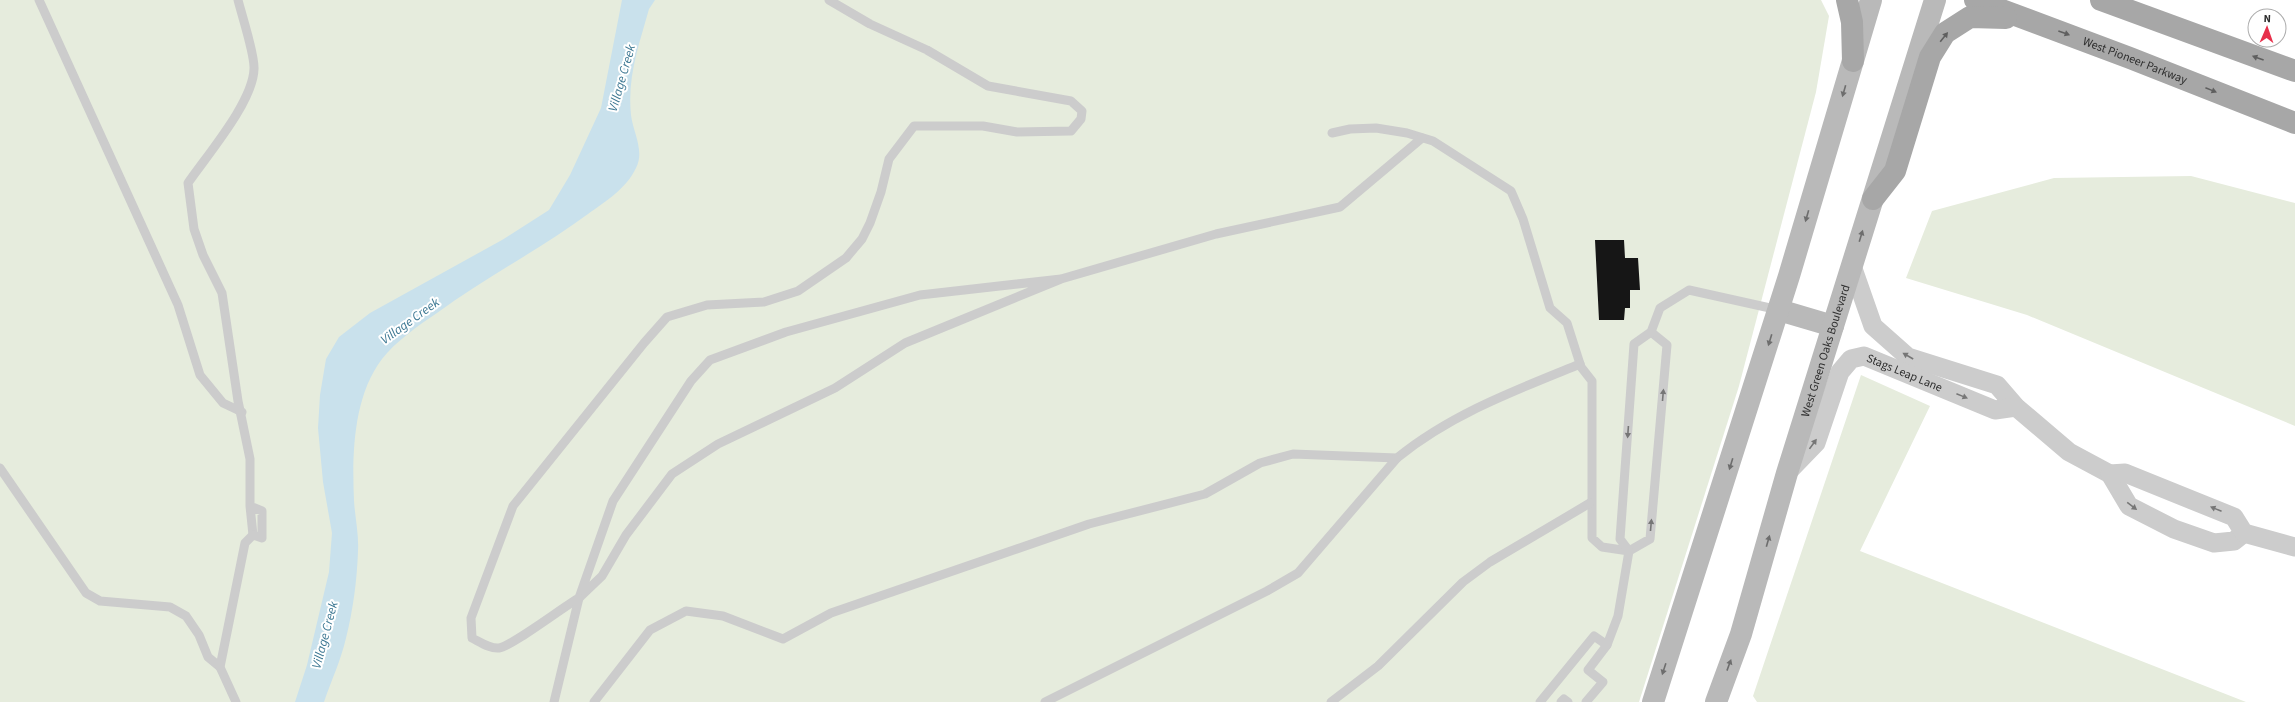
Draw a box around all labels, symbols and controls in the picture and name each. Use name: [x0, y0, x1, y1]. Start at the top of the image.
north arrow: [2247, 8, 2287, 48]
text: N: [2263, 11, 2271, 26]
one-way arrow: [2058, 31, 2070, 37]
one-way arrow: [1939, 32, 1948, 42]
street label: West Pioneer Parkway: [2080, 33, 2190, 88]
water label: Village Creek: [604, 42, 640, 114]
one-way arrow: [2252, 54, 2264, 60]
one-way arrow: [1841, 85, 1847, 97]
one-way arrow: [2206, 87, 2217, 93]
one-way arrow: [1804, 210, 1810, 222]
one-way arrow: [1858, 229, 1864, 241]
street label: West Green Oaks Boulevard: [1797, 282, 1854, 419]
water label: Village Creek: [377, 293, 444, 349]
one-way arrow: [1766, 335, 1772, 347]
street label: Stags Leap Lane: [1864, 350, 1945, 396]
one-way arrow: [1902, 352, 1914, 359]
one-way arrow: [1659, 389, 1666, 401]
one-way arrow: [1957, 394, 1969, 400]
one-way arrow: [1624, 426, 1631, 438]
one-way arrow: [1809, 439, 1817, 450]
one-way arrow: [1728, 459, 1734, 471]
one-way arrow: [2127, 502, 2138, 510]
one-way arrow: [2209, 506, 2221, 512]
one-way arrow: [1648, 519, 1655, 531]
one-way arrow: [1765, 535, 1771, 547]
water label: Village Creek: [307, 599, 343, 671]
one-way arrow: [1727, 659, 1733, 671]
one-way arrow: [1661, 664, 1667, 676]

